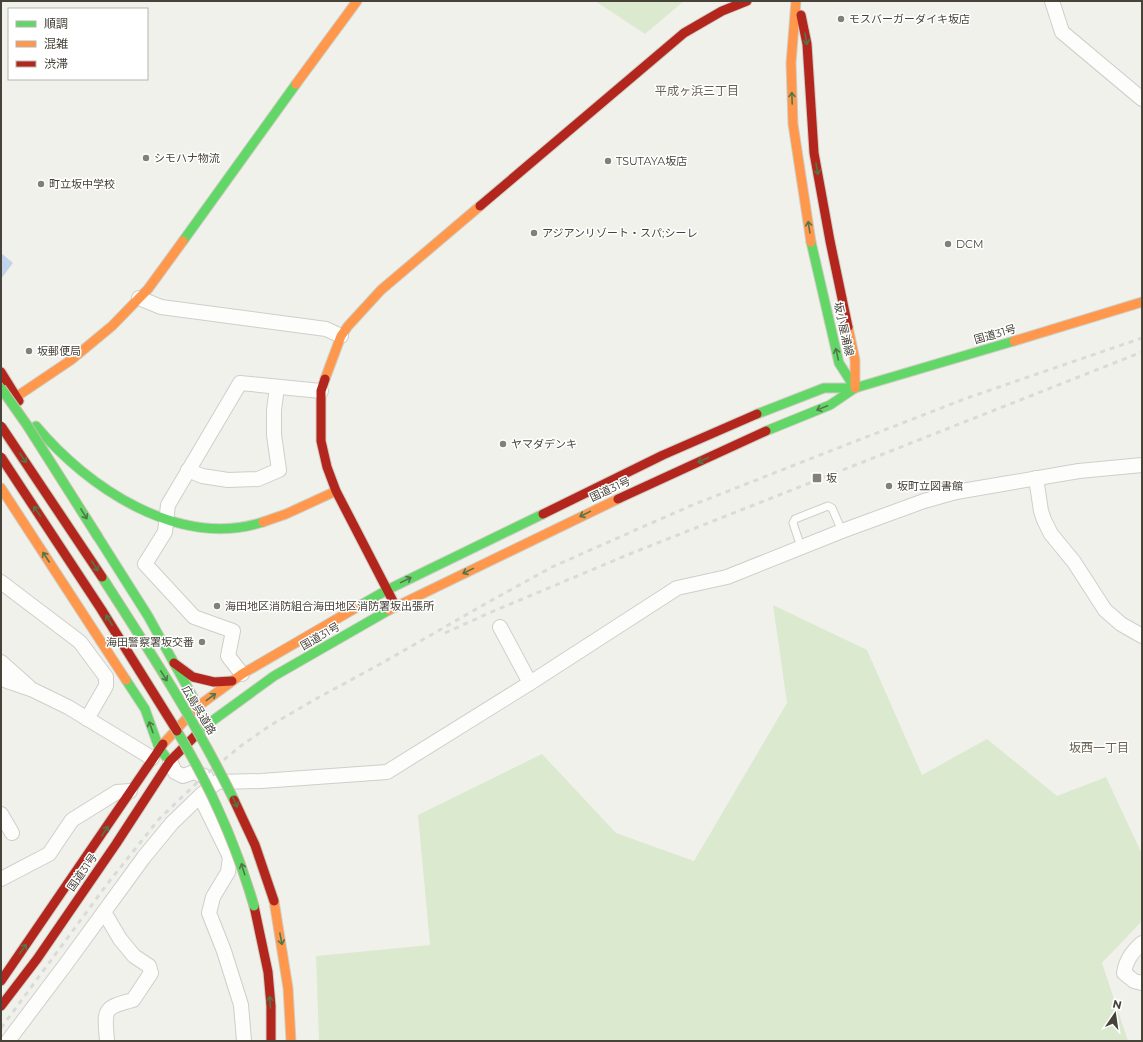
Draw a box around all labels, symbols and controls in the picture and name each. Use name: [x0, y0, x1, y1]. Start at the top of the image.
legend: [8, 8, 148, 80]
place label: モスバーガーダイキ坂店: [849, 12, 970, 26]
marker: モスバーガーダイキ坂店: [836, 14, 846, 24]
text: 順調: [44, 16, 68, 31]
one-way arrow: [802, 32, 810, 45]
text: 混雑: [44, 36, 68, 51]
text: 渋滞: [44, 56, 68, 71]
district label: 平成ヶ浜三丁目: [655, 83, 739, 98]
one-way arrow: [789, 92, 796, 105]
place label: シモハナ物流: [154, 151, 220, 165]
marker: シモハナ物流: [141, 153, 151, 163]
place label: TSUTAYA坂店: [616, 154, 687, 168]
marker: TSUTAYA坂店: [603, 156, 613, 166]
one-way arrow: [813, 162, 821, 175]
place label: 町立坂中学校: [49, 177, 115, 191]
marker: 町立坂中学校: [36, 179, 46, 189]
one-way arrow: [805, 221, 813, 234]
place label: アジアンリゾート・スパ;シーレ: [542, 226, 697, 240]
marker: アジアンリゾート・スパ;シーレ: [529, 228, 539, 238]
place label: DCM: [956, 237, 983, 251]
marker: DCM: [943, 239, 953, 249]
street label: 坂小屋浦線: [831, 301, 857, 357]
street label: 国道31号: [972, 321, 1018, 347]
place label: 坂郵便局: [37, 344, 81, 358]
marker: 坂郵便局: [24, 346, 34, 356]
one-way arrow: [833, 348, 841, 361]
one-way arrow: [816, 405, 828, 413]
place label: ヤマダデンキ: [511, 437, 577, 451]
marker: ヤマダデンキ: [498, 439, 508, 449]
one-way arrow: [19, 453, 27, 464]
one-way arrow: [697, 457, 709, 464]
place label: 坂: [826, 471, 837, 485]
marker: 坂: [811, 472, 823, 484]
street label: 国道31号: [587, 474, 633, 504]
place label: 坂町立図書館: [897, 479, 963, 493]
marker: 坂町立図書館: [884, 481, 894, 491]
one-way arrow: [33, 506, 41, 517]
one-way arrow: [79, 509, 88, 520]
one-way arrow: [579, 511, 591, 519]
one-way arrow: [42, 552, 50, 563]
one-way arrow: [91, 560, 99, 571]
one-way arrow: [462, 568, 474, 575]
one-way arrow: [400, 576, 412, 583]
place label: 海田地区消防組合海田地区消防署坂出張所: [225, 599, 435, 613]
marker: 海田地区消防組合海田地区消防署坂出張所: [212, 601, 222, 611]
one-way arrow: [104, 614, 112, 626]
street label: 国道31号: [298, 619, 342, 653]
place label: 海田警察署坂交番: [106, 635, 194, 649]
marker: 海田警察署坂交番: [197, 637, 207, 647]
one-way arrow: [161, 670, 169, 682]
street label: 広島呉道路: [179, 683, 219, 737]
one-way arrow: [206, 693, 217, 701]
one-way arrow: [147, 721, 155, 733]
district label: 坂西一丁目: [1069, 740, 1129, 755]
one-way arrow: [232, 795, 239, 807]
one-way arrow: [101, 825, 109, 836]
street label: 国道31号: [64, 850, 100, 894]
one-way arrow: [239, 863, 246, 876]
one-way arrow: [278, 932, 286, 945]
one-way arrow: [19, 944, 27, 955]
north arrow: [1095, 994, 1135, 1034]
one-way arrow: [267, 996, 274, 1009]
text: N: [1111, 996, 1123, 1012]

